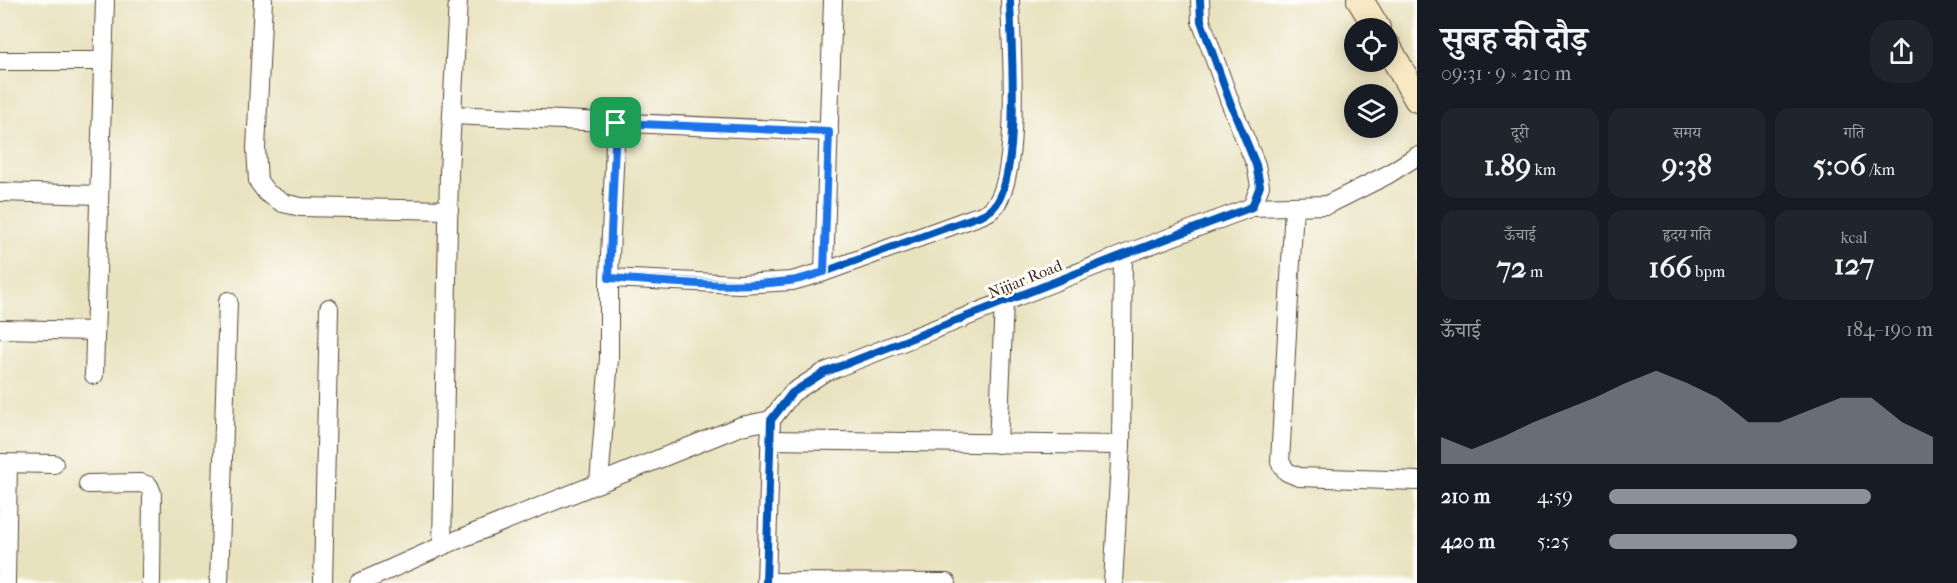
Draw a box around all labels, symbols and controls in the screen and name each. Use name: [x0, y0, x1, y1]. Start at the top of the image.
map controls: [1344, 18, 1398, 138]
button: locate: [1344, 18, 1398, 72]
text: सुबह की दौड़: [1441, 20, 1588, 59]
button: share: [1870, 20, 1933, 83]
text: 09:31 · 9 × 210 m: [1441, 62, 1571, 85]
button: layers: [1344, 84, 1398, 138]
pin: [590, 97, 641, 148]
icon: arrive: [599, 106, 632, 139]
text: दूरी: [1511, 123, 1529, 142]
text: समय: [1673, 123, 1701, 142]
text: गति: [1844, 123, 1864, 142]
text: 1.89: [1484, 148, 1531, 183]
text: 9:38: [1662, 148, 1712, 183]
text: 5:06: [1813, 148, 1866, 183]
text: km: [1531, 160, 1556, 179]
text: /km: [1866, 160, 1895, 179]
text: ऊँचाई: [1504, 225, 1536, 244]
text: हृदय गति: [1663, 225, 1711, 244]
text: kcal: [1841, 228, 1867, 247]
text: 127: [1834, 247, 1874, 282]
text: 72: [1497, 250, 1527, 285]
text: 166: [1649, 250, 1692, 285]
street label: Nijjar Road: [985, 255, 1065, 302]
text: m: [1527, 262, 1543, 281]
text: bpm: [1692, 262, 1725, 281]
text: 184–190 m: [1846, 318, 1933, 341]
text: ऊँचाई: [1441, 319, 1480, 342]
text: 210 m: [1441, 485, 1490, 508]
text: 4:59: [1537, 485, 1573, 508]
text: 420 m: [1441, 530, 1495, 553]
text: 5:25: [1537, 530, 1569, 553]

